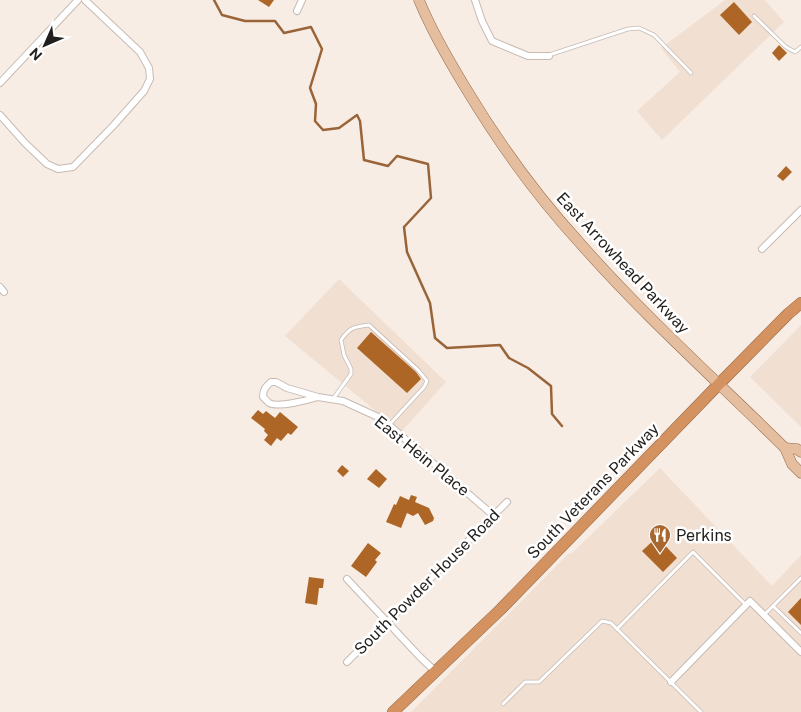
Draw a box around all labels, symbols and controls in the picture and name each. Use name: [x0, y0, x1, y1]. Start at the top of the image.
north arrow: [20, 20, 70, 70]
text: N: [26, 45, 45, 64]
street label: East Arrowhead Parkway: [553, 188, 694, 338]
street label: East Hein Place: [371, 412, 473, 500]
street label: South Veterans Parkway: [523, 419, 663, 563]
street label: South Powder House Road: [350, 505, 504, 659]
restaurant icon: Perkins: [648, 523, 672, 554]
place label: Perkins: [676, 526, 732, 545]

